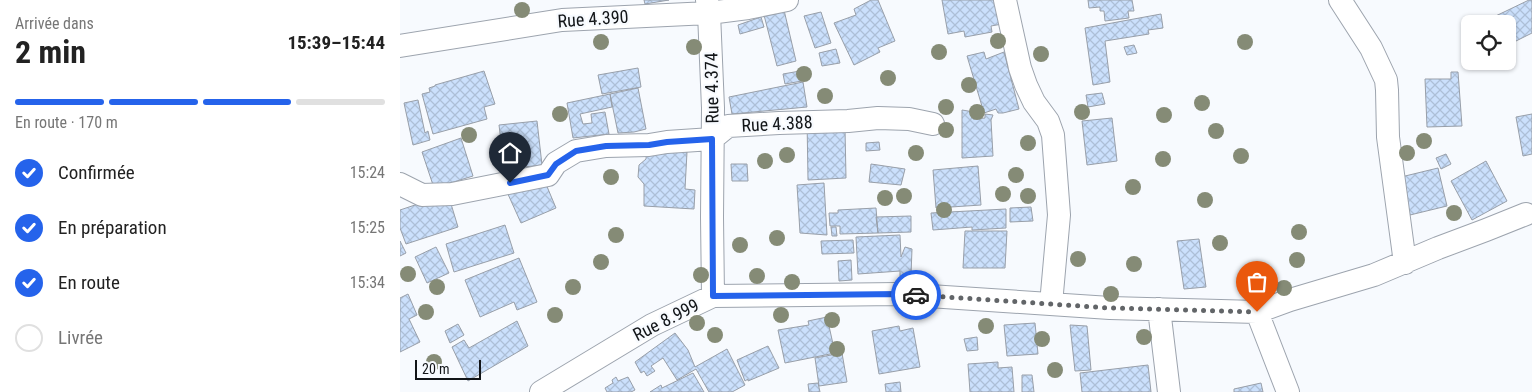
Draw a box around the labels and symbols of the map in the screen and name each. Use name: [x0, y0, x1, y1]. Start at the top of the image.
street label: Rue 4.390: [557, 6, 629, 31]
street label: Rue 4.374: [700, 52, 723, 124]
street label: Rue 4.388: [741, 111, 813, 136]
pin: [489, 132, 531, 183]
pin: [1236, 261, 1278, 312]
courier: [891, 270, 941, 320]
street label: Rue 8.999: [629, 294, 702, 345]
scale bar: [415, 357, 481, 380]

